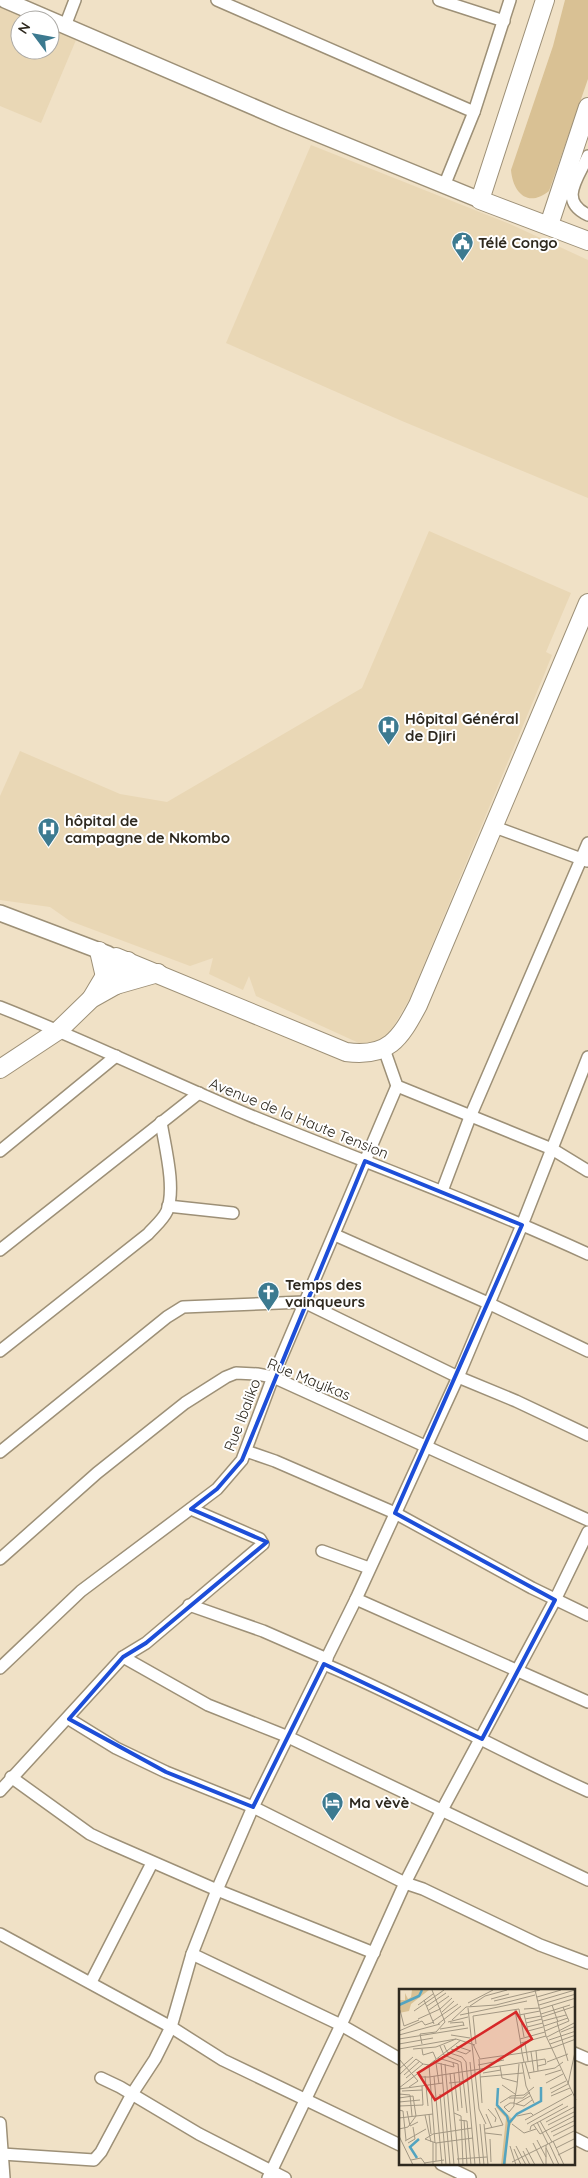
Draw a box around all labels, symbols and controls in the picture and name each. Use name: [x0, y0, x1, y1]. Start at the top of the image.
north arrow: [10, 10, 60, 60]
text: N: [14, 19, 34, 37]
public building icon: Télé Congo: [450, 230, 474, 261]
place label: Télé Congo: [478, 233, 558, 252]
place label: Hôpital Général de Djiri: [405, 709, 519, 745]
hospital icon: Hôpital Général de Djiri: [377, 715, 401, 746]
place label: hôpital de campagne de Nkombo: [65, 811, 230, 847]
hospital icon: hôpital de campagne de Nkombo: [37, 817, 61, 848]
street label: Avenue de la Haute Tension: [206, 1073, 392, 1163]
place label: Temps des vainqueurs: [285, 1275, 365, 1311]
church icon: Temps des vainqueurs: [257, 1281, 281, 1312]
street label: Rue Mayikas: [264, 1354, 354, 1404]
street label: Rue Ibaliko: [219, 1376, 265, 1454]
hotel icon: Ma vèvè: [321, 1790, 345, 1821]
place label: Ma vèvè: [349, 1793, 409, 1812]
inset map: [399, 1989, 576, 2166]

